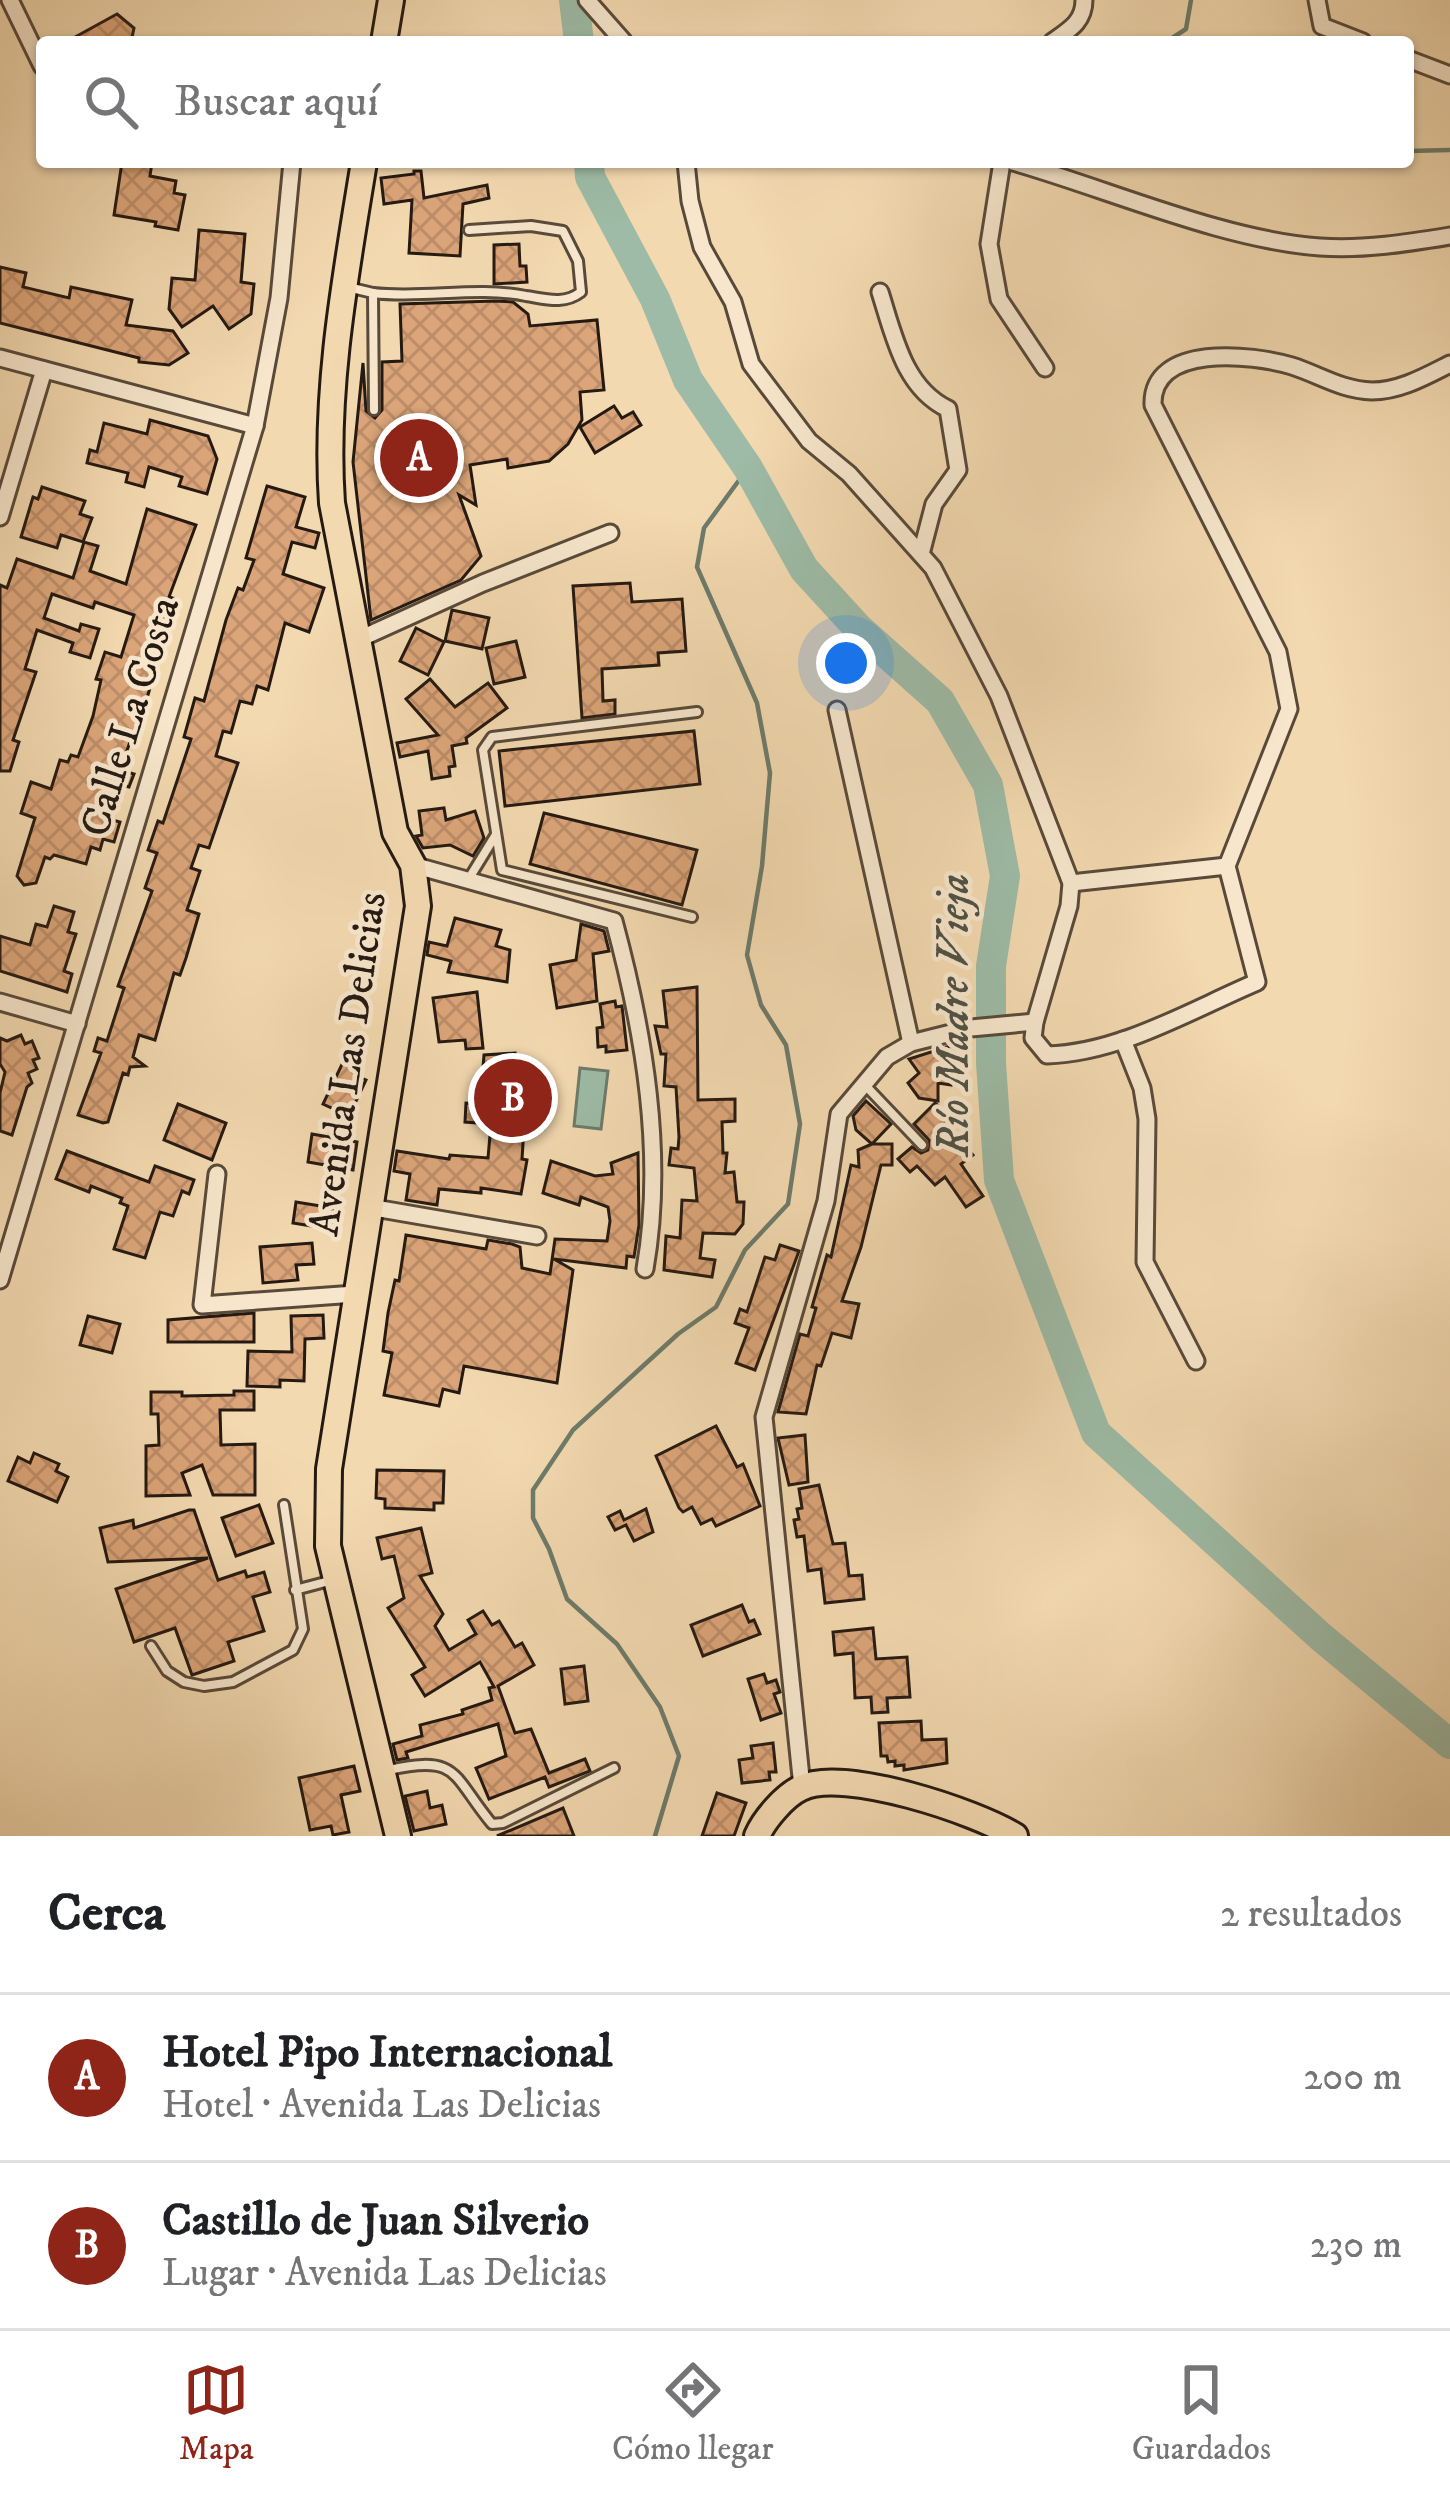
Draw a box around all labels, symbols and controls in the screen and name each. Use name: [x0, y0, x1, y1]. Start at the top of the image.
search box: [36, 36, 1414, 168]
icon: search: [78, 69, 144, 135]
text: Buscar aquí: [174, 74, 379, 130]
pin: A: [380, 413, 458, 503]
street label: Calle La Costa: [70, 591, 192, 843]
your location: [816, 633, 876, 693]
water label: Río Madre Vieja: [927, 873, 983, 1158]
street label: Avenida Las Delicias: [299, 889, 399, 1239]
pin: B: [474, 1053, 552, 1143]
text: Cerca: [48, 1882, 165, 1946]
text: 2 resultados: [1220, 1890, 1402, 1939]
text: Hotel Pipo Internacional: [162, 2025, 612, 2081]
text: A: [75, 2053, 99, 2102]
text: 200 m: [1303, 2053, 1402, 2102]
text: Hotel · Avenida Las Delicias: [162, 2081, 601, 2130]
text: Castillo de Juan Silverio: [162, 2193, 589, 2249]
text: B: [75, 2221, 99, 2270]
text: 230 m: [1310, 2221, 1402, 2270]
text: Lugar · Avenida Las Delicias: [162, 2249, 607, 2298]
tab: Mapa: [179, 2357, 254, 2470]
tab: Cómo llegar: [612, 2357, 774, 2470]
tab: Guardados: [1132, 2357, 1271, 2470]

